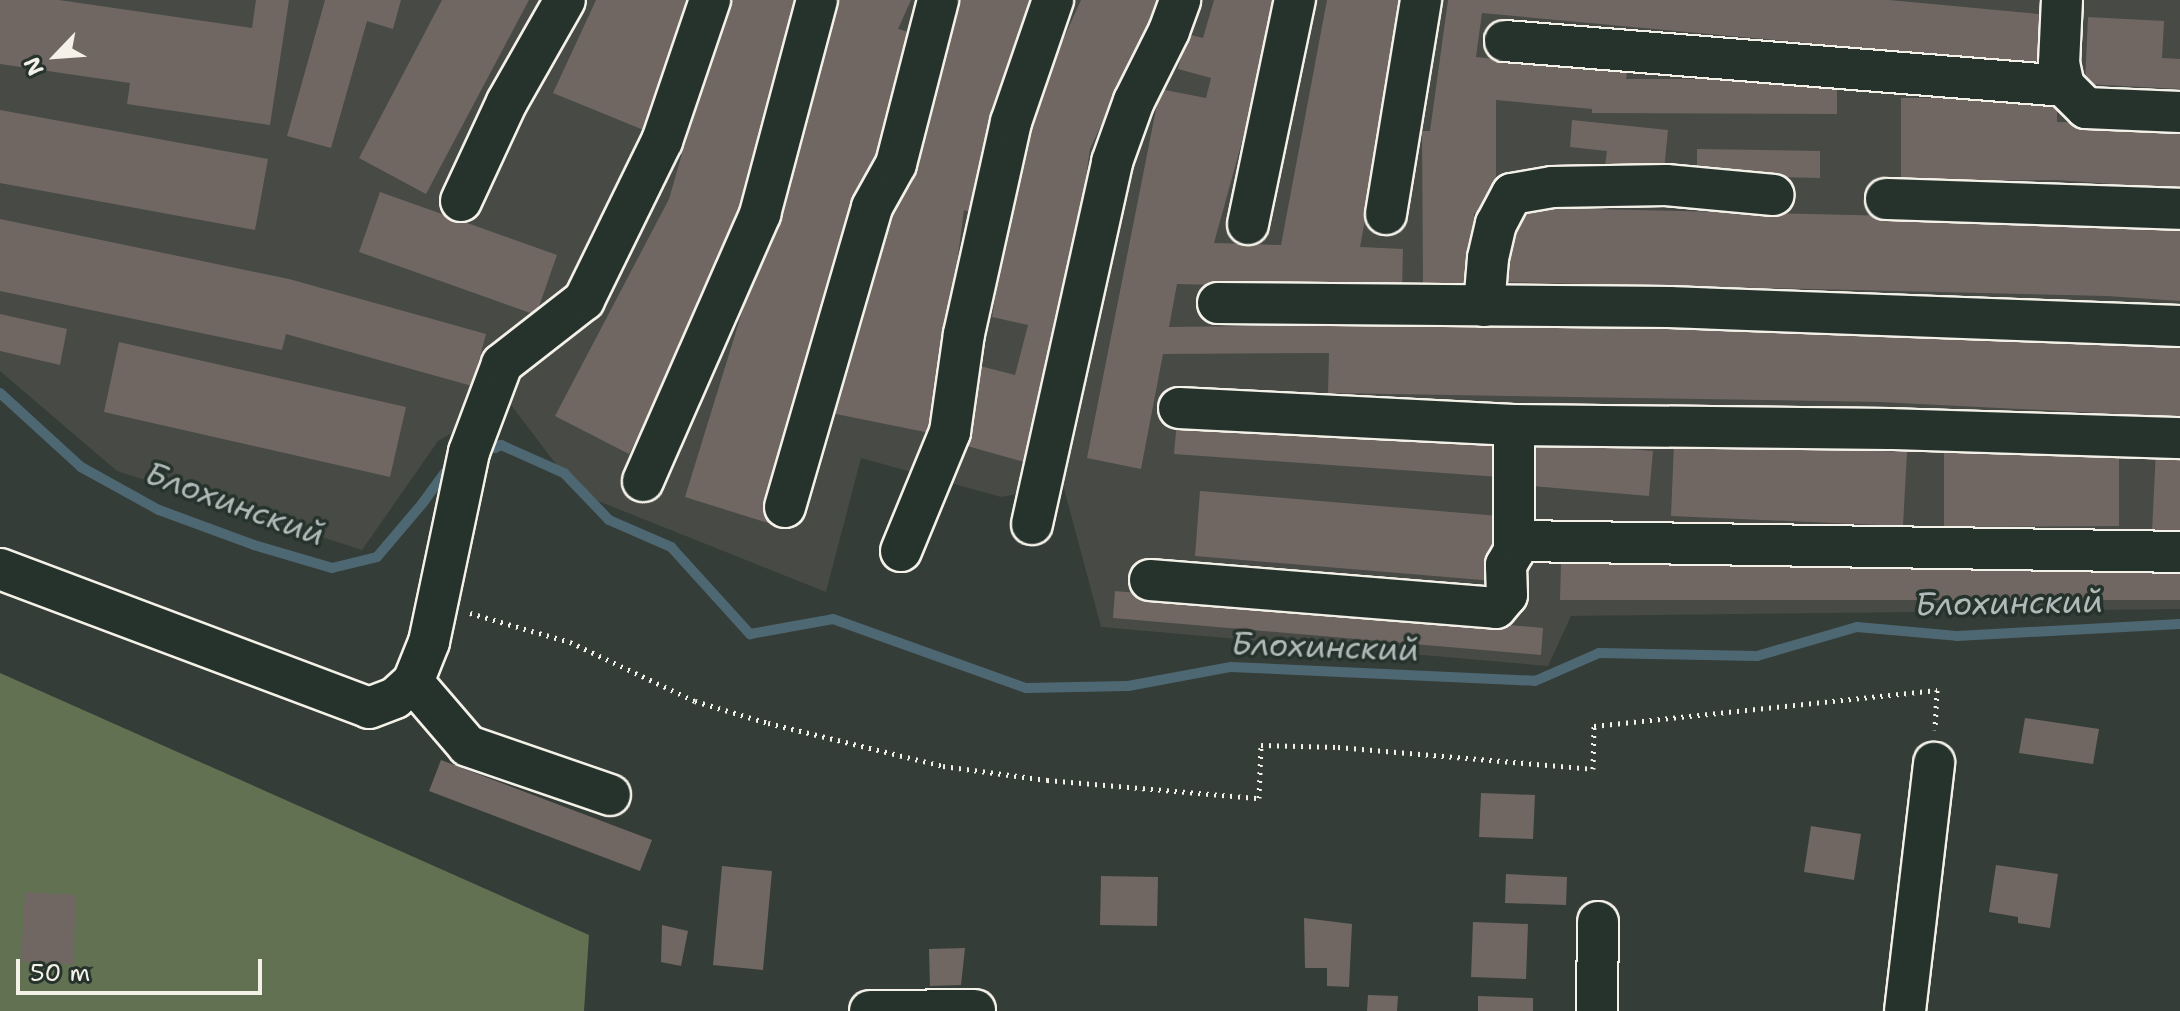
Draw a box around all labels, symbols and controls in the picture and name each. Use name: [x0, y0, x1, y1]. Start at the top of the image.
north arrow: [16, 16, 96, 96]
text: N: [17, 52, 51, 80]
water label: Блохинский: [140, 454, 330, 554]
water label: Блохинский: [1915, 582, 2103, 624]
water label: Блохинский: [1230, 625, 1420, 669]
scale bar: [20, 943, 266, 993]
text: 50 m: [30, 957, 90, 989]

